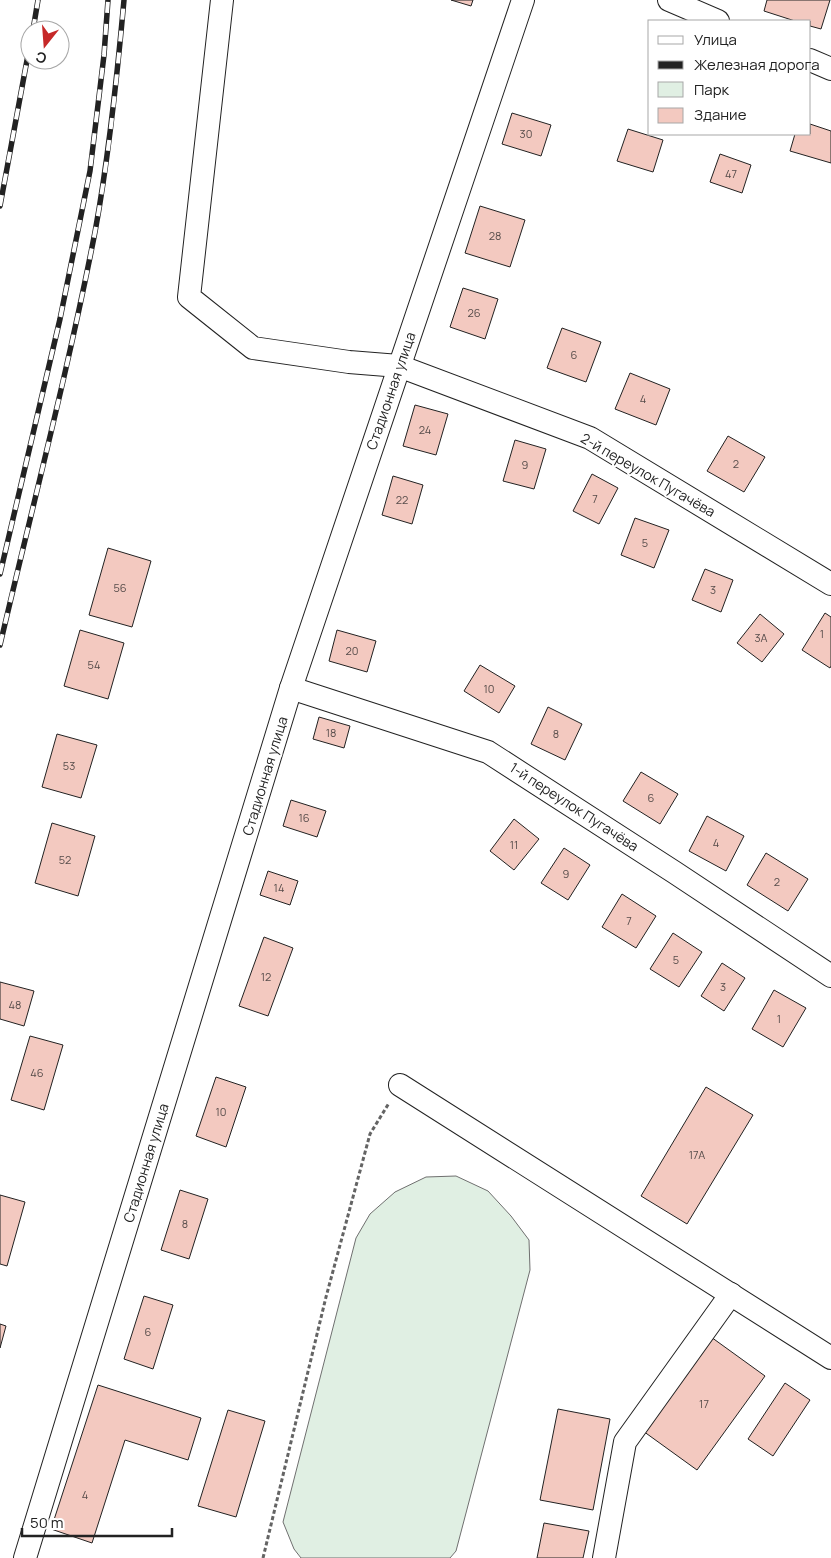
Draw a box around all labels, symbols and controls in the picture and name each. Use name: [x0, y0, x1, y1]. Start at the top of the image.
north arrow: [20, 20, 70, 70]
legend: [648, 20, 811, 135]
text: Улица: [694, 29, 737, 50]
text: С: [33, 47, 49, 69]
text: Железная дорога: [694, 54, 819, 75]
text: Парк: [694, 79, 730, 100]
text: Здание: [694, 104, 747, 125]
house number: 30: [520, 126, 532, 141]
house number: 47: [725, 166, 737, 181]
house number: 28: [489, 228, 501, 243]
house number: 26: [467, 305, 481, 320]
street label: Стадионная улица: [361, 329, 420, 452]
house number: 6: [571, 347, 578, 362]
house number: 4: [640, 391, 646, 406]
house number: 24: [419, 422, 431, 437]
street label: 2-й переулок Пугачёва: [577, 428, 719, 521]
house number: 2: [733, 456, 739, 471]
house number: 9: [522, 457, 529, 472]
house number: 7: [592, 491, 598, 506]
house number: 22: [396, 492, 408, 507]
house number: 5: [642, 535, 648, 550]
house number: 56: [113, 580, 127, 595]
house number: 3: [710, 582, 716, 597]
house number: 1: [820, 626, 824, 641]
house number: 3А: [754, 630, 768, 645]
house number: 20: [346, 643, 358, 658]
house number: 54: [88, 657, 100, 672]
house number: 10: [483, 681, 495, 696]
street label: Стадионная улица: [237, 714, 292, 838]
house number: 18: [326, 725, 336, 740]
house number: 8: [553, 726, 559, 741]
house number: 53: [63, 758, 75, 773]
street label: 1-й переулок Пугачёва: [506, 758, 642, 855]
house number: 6: [648, 790, 655, 805]
house number: 16: [298, 810, 310, 825]
house number: 4: [713, 835, 719, 850]
house number: 11: [510, 837, 518, 852]
house number: 52: [59, 852, 71, 867]
house number: 9: [563, 866, 570, 881]
house number: 2: [774, 874, 780, 889]
house number: 14: [274, 880, 284, 895]
house number: 7: [626, 913, 632, 928]
house number: 5: [673, 952, 679, 967]
house number: 12: [261, 969, 271, 984]
house number: 3: [720, 979, 726, 994]
house number: 48: [9, 997, 21, 1012]
house number: 1: [777, 1011, 781, 1026]
house number: 46: [30, 1065, 44, 1080]
street label: Стадионная улица: [118, 1101, 173, 1225]
house number: 10: [215, 1104, 227, 1119]
house number: 17А: [689, 1147, 705, 1162]
house number: 8: [182, 1216, 188, 1231]
house number: 6: [145, 1324, 152, 1339]
house number: 17: [699, 1396, 709, 1411]
house number: 4: [82, 1487, 88, 1502]
scale bar: [22, 1506, 172, 1538]
text: 50 m: [30, 1512, 64, 1533]

